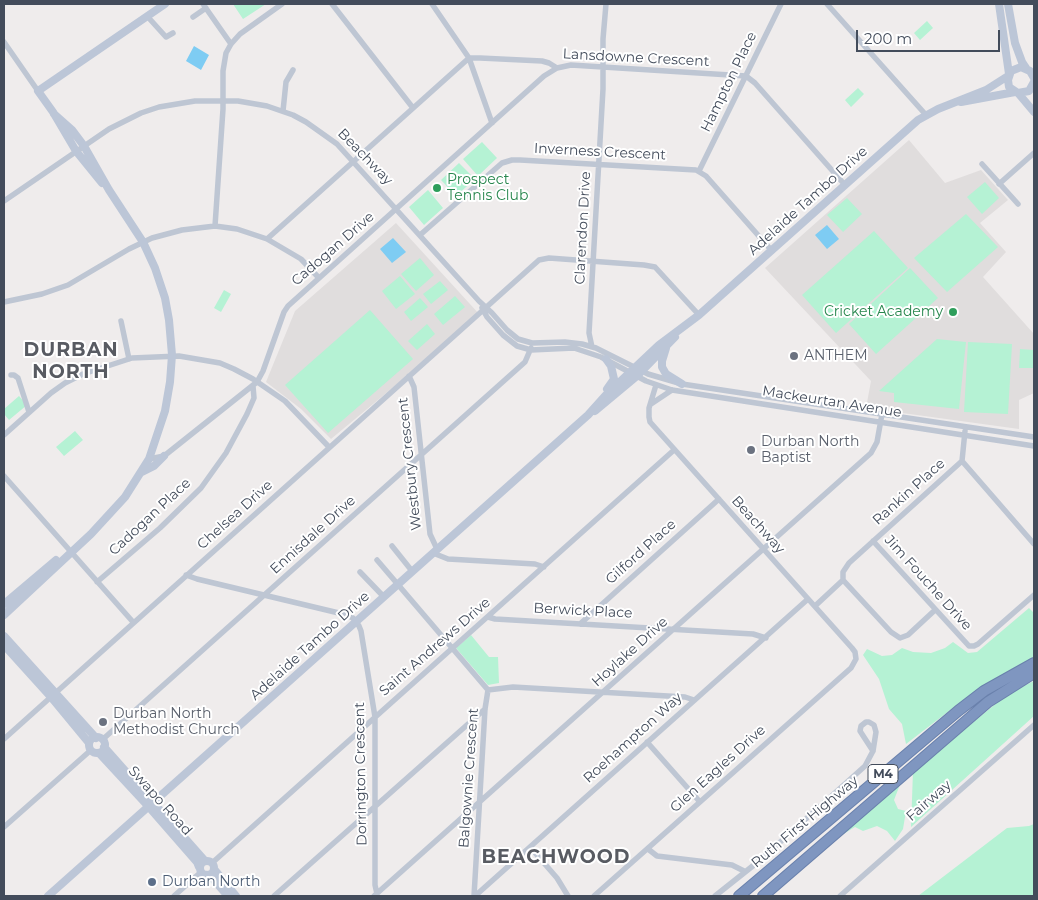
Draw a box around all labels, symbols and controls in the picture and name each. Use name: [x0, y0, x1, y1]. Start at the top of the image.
scale bar: [858, 20, 1002, 52]
street label: Hampton Place: [697, 29, 761, 135]
text: 200 m: [864, 29, 912, 48]
street label: Lansdowne Crescent: [562, 46, 710, 70]
street label: Beachway: [334, 125, 396, 189]
street label: Inverness Crescent: [534, 140, 666, 164]
street label: Adelaide Tambo Drive: [745, 143, 871, 259]
street label: Clarendon Drive: [572, 171, 594, 285]
place label: Prospect Tennis Club: [447, 172, 529, 204]
marker: Prospect Tennis Club: [431, 182, 443, 194]
street label: Cadogan Drive: [288, 209, 378, 289]
place label: Cricket Academy: [824, 304, 943, 320]
marker: Cricket Academy: [947, 306, 959, 318]
district label: DURBAN NORTH: [23, 339, 119, 383]
place label: ANTHEM: [804, 348, 868, 364]
marker: ANTHEM: [788, 350, 800, 362]
street label: Mackeurtan Avenue: [761, 383, 903, 421]
street label: Westbury Crescent: [395, 397, 425, 531]
place label: Durban North Baptist: [761, 434, 859, 467]
marker: Durban North Baptist: [745, 444, 757, 456]
street label: Rankin Place: [869, 455, 949, 529]
street label: Cadogan Place: [106, 475, 194, 559]
street label: Chelsea Drive: [194, 477, 276, 553]
street label: Ennisdale Drive: [267, 492, 359, 578]
street label: Beachway: [728, 493, 788, 557]
street label: Gilford Place: [602, 516, 680, 588]
street label: Jim Fouche Drive: [881, 532, 975, 634]
street label: Adelaide Tambo Drive: [247, 588, 373, 704]
street label: Saint Andrews Drive: [376, 594, 494, 700]
street label: Berwick Place: [533, 600, 633, 622]
street label: Hoylake Drive: [589, 613, 671, 691]
street label: Roehampton Way: [580, 689, 686, 787]
street label: Dorrington Crescent: [351, 702, 371, 846]
place label: Durban North Methodist Church: [113, 706, 240, 739]
street label: Balgownie Crescent: [456, 707, 482, 849]
marker: Durban North Methodist Church: [97, 716, 109, 728]
street label: Glen Eagles Drive: [667, 722, 769, 816]
street label: Swapo Road: [125, 763, 195, 839]
road number: M4: [868, 764, 898, 784]
street label: Ruth First Highway: [748, 772, 862, 872]
street label: Fairway: [903, 777, 955, 825]
district label: BEACHWOOD: [480, 846, 632, 868]
place label: Durban North: [162, 874, 260, 890]
marker: Durban North: [146, 876, 158, 888]

